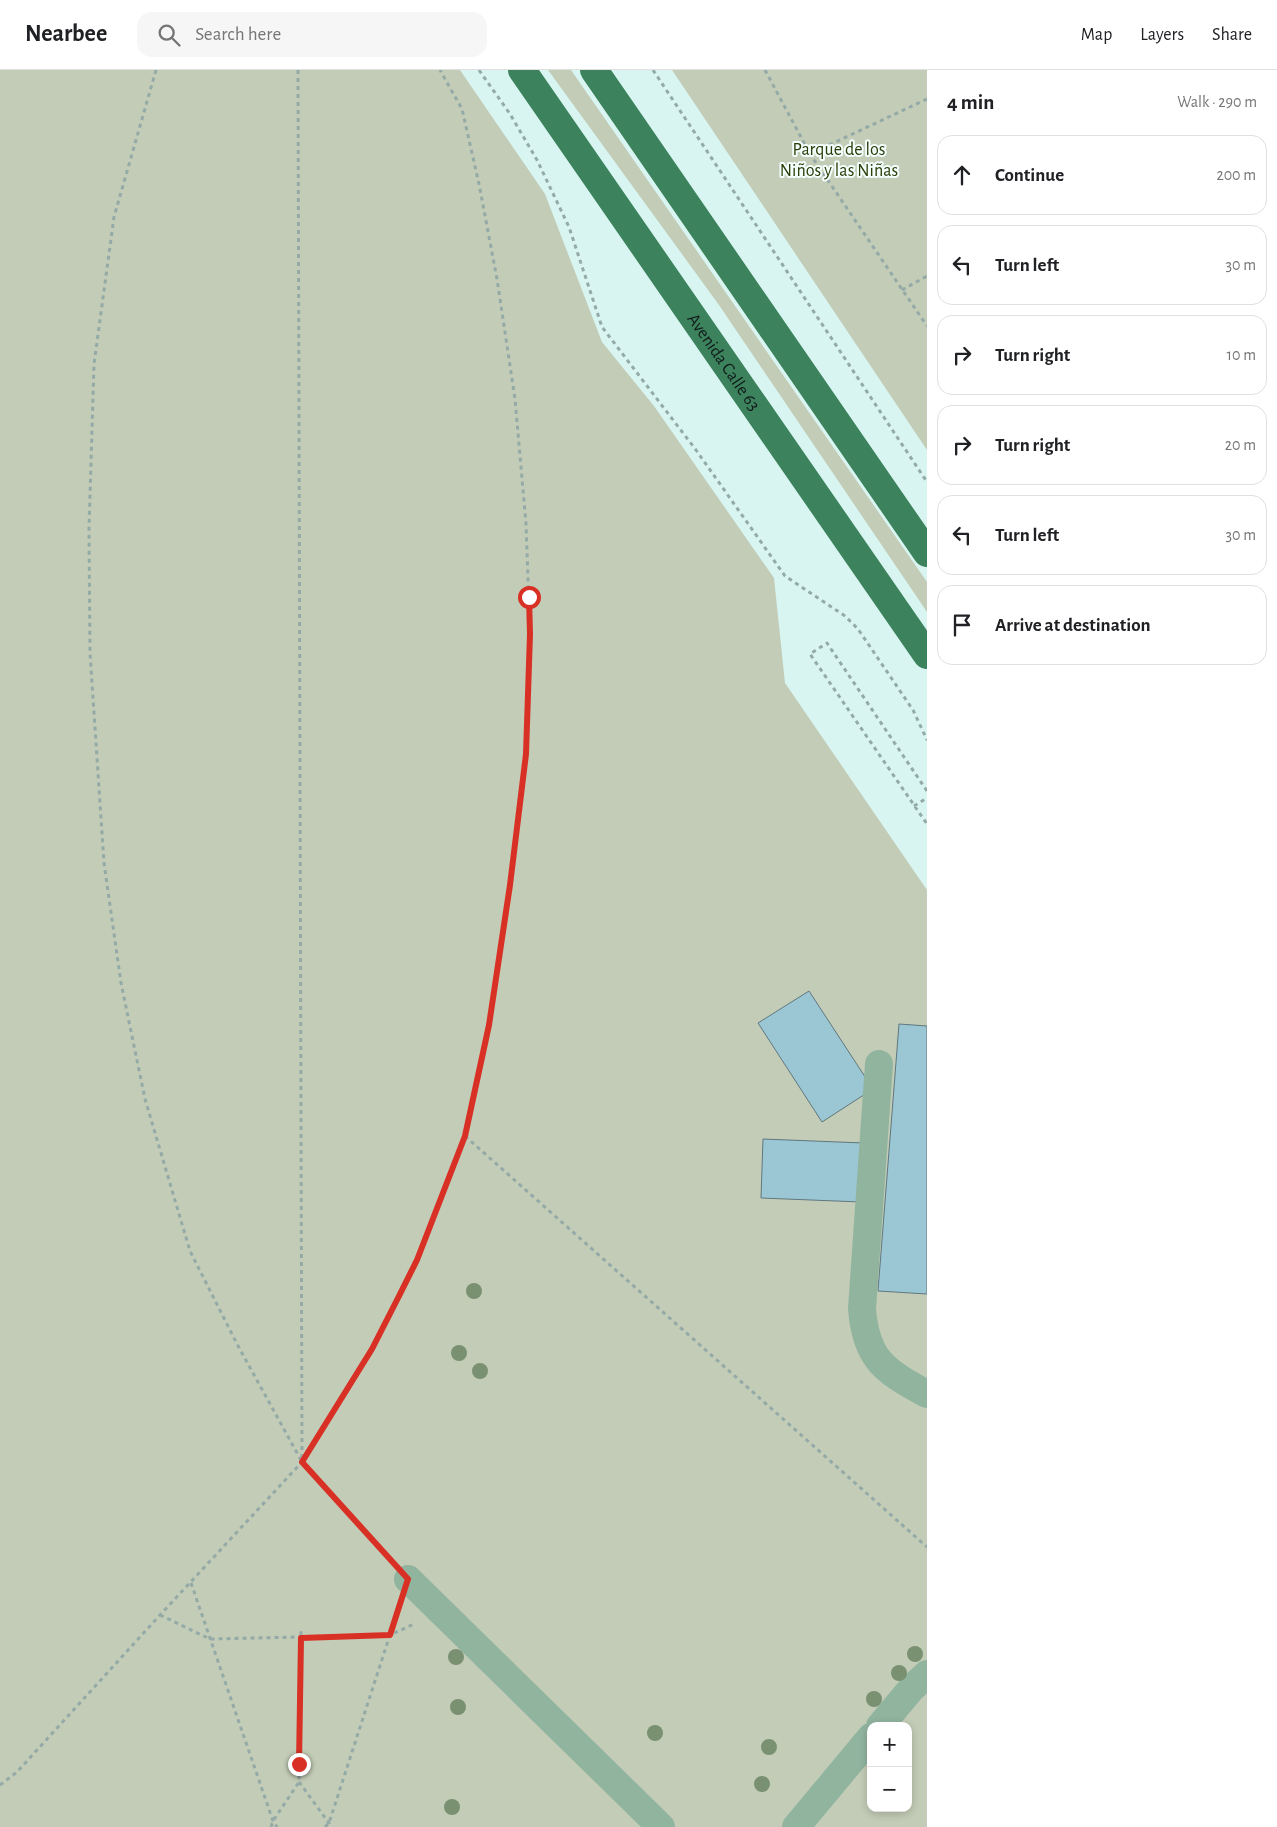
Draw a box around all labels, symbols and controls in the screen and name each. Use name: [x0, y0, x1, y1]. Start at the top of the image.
search box: [137, 12, 487, 57]
icon: search: [155, 21, 183, 49]
text: Nearbee: [25, 22, 107, 46]
text: Search here: [195, 25, 281, 44]
text: Map: [1081, 26, 1112, 44]
text: Layers: [1140, 26, 1184, 44]
text: Share: [1212, 26, 1252, 44]
text: 4 min: [947, 92, 994, 113]
text: Walk · 290 m: [1177, 94, 1257, 110]
park label: Parque de los Niños y las Niñas: [780, 141, 898, 180]
icon: ahead: [948, 161, 976, 189]
text: Continue: [995, 166, 1064, 185]
text: 200 m: [1216, 167, 1256, 183]
icon: left: [948, 251, 976, 279]
text: Turn left: [995, 256, 1059, 275]
text: 30 m: [1226, 257, 1256, 273]
street label: Avenida Calle 63: [683, 311, 763, 414]
icon: right: [948, 341, 976, 369]
text: Turn right: [995, 346, 1070, 365]
text: 10 m: [1227, 347, 1256, 363]
icon: right: [948, 431, 976, 459]
text: Turn right: [995, 436, 1070, 455]
text: 20 m: [1225, 437, 1256, 453]
icon: left: [948, 521, 976, 549]
text: Turn left: [995, 526, 1059, 545]
text: 30 m: [1226, 527, 1256, 543]
route start: [518, 586, 541, 609]
icon: arrive: [948, 611, 976, 639]
text: Arrive at destination: [995, 616, 1151, 635]
map controls: [867, 1722, 912, 1812]
button: +: [867, 1722, 912, 1767]
route end: [288, 1753, 311, 1776]
button: −: [867, 1767, 912, 1812]

